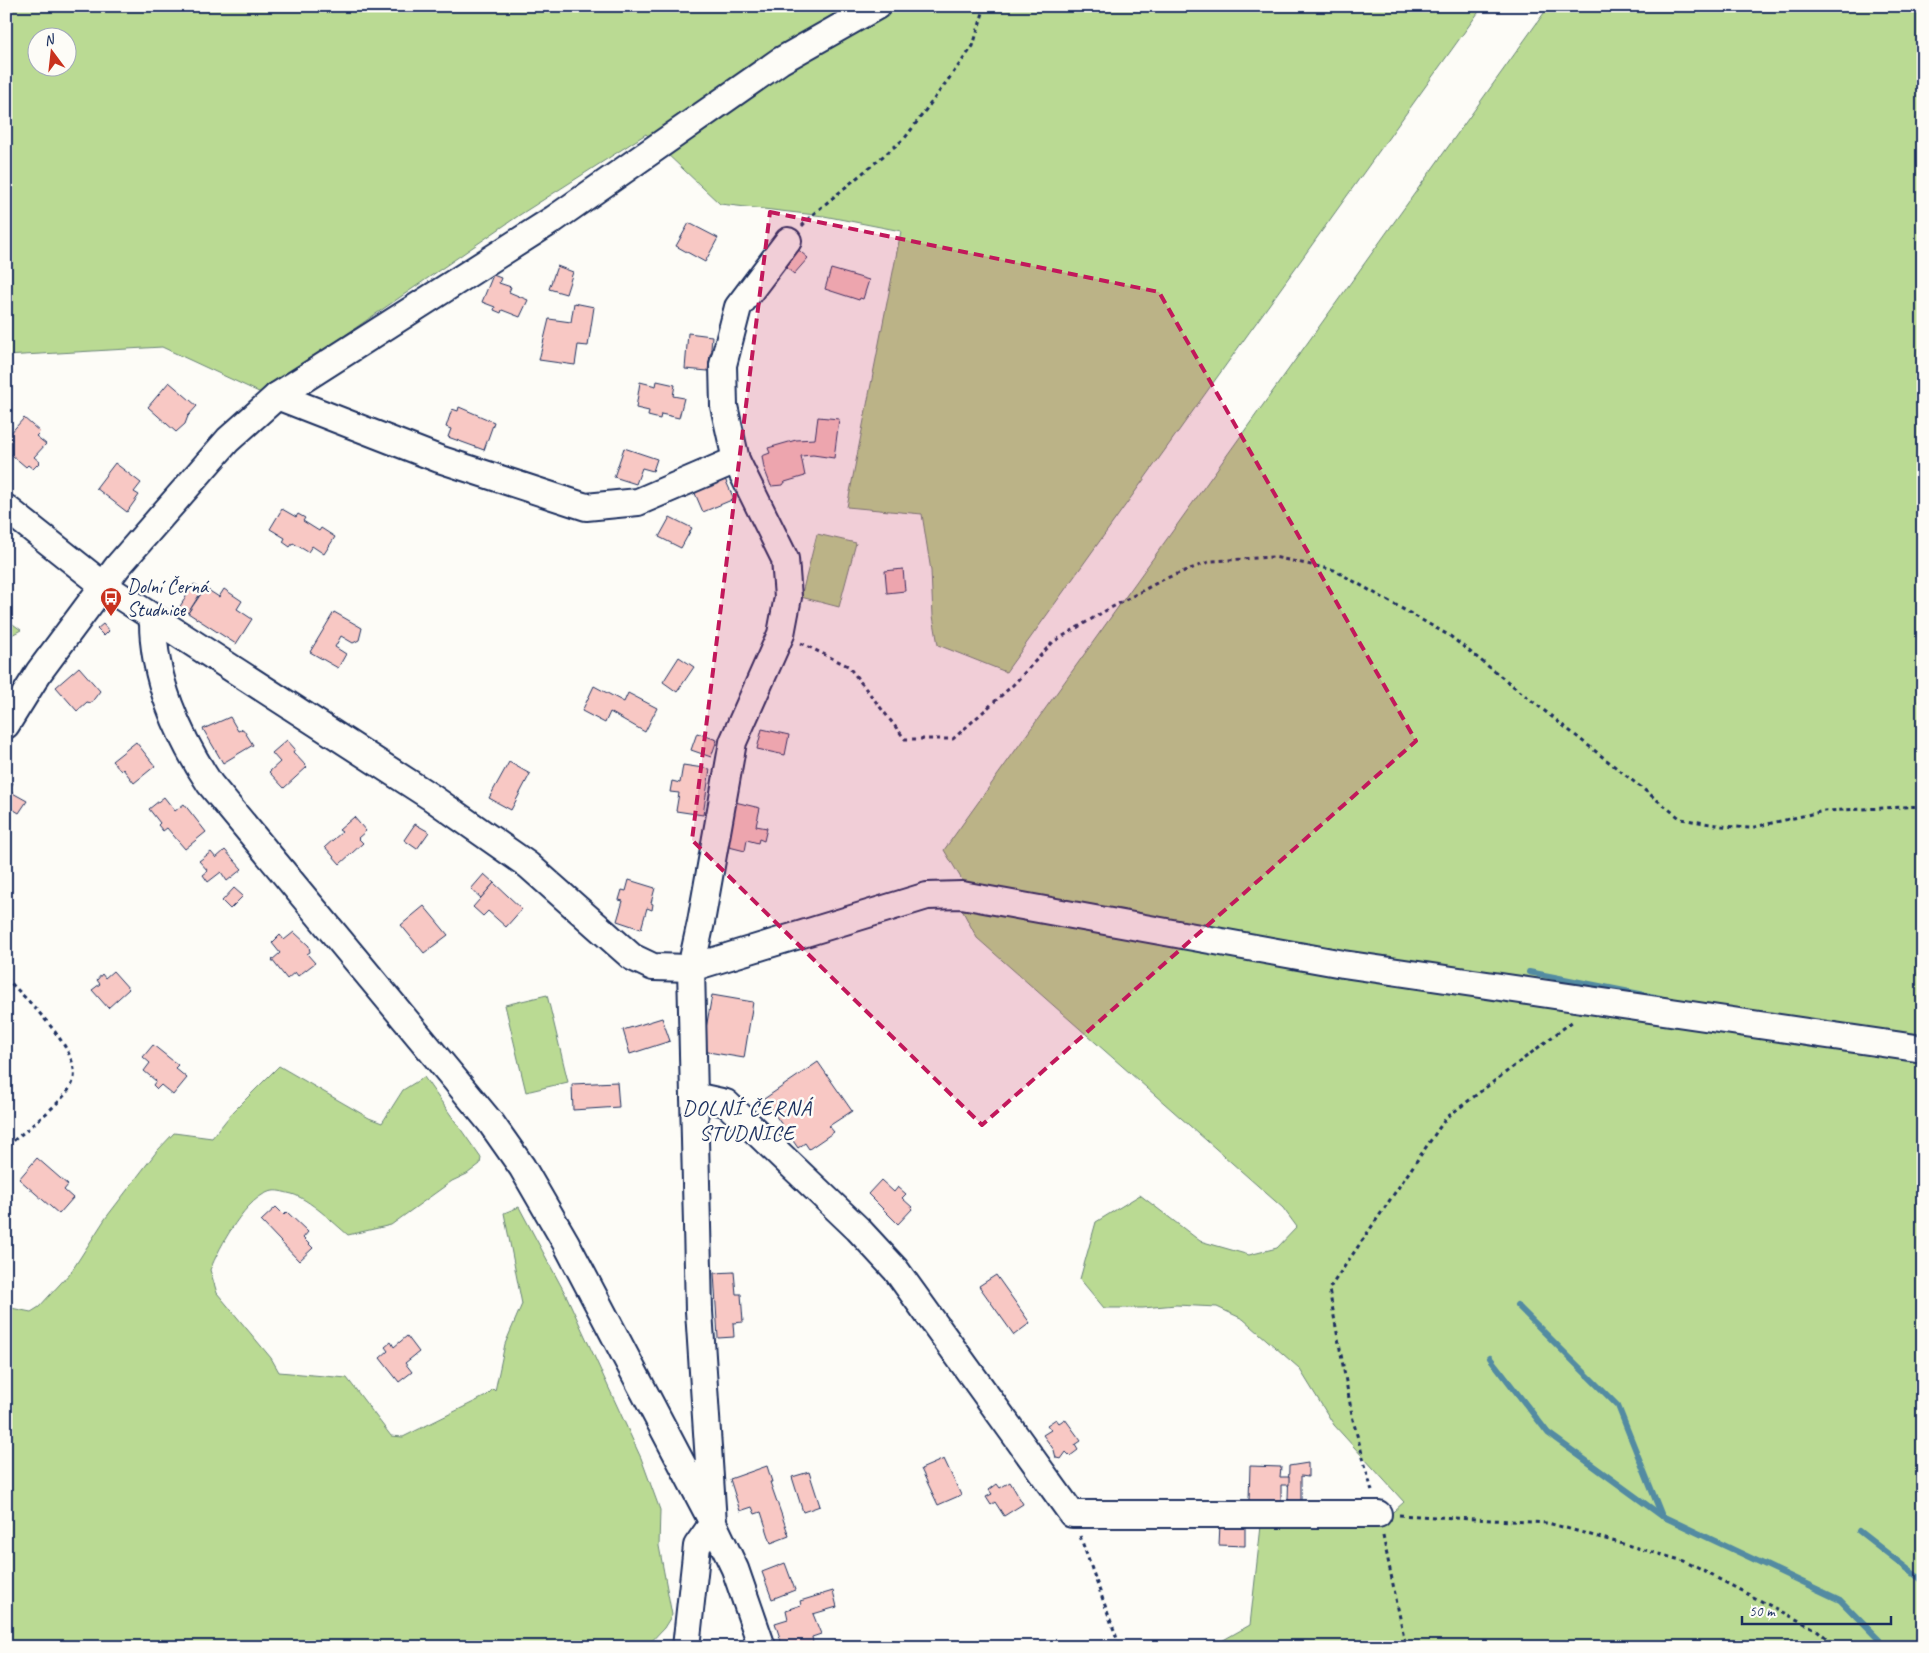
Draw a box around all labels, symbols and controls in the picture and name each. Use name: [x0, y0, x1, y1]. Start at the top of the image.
north arrow: [28, 28, 78, 78]
text: N: [42, 30, 57, 49]
place label: Dolní Černá Studnice: [127, 574, 210, 622]
bus stop icon: Dolní Černá Studnice: [99, 586, 123, 617]
district label: DOLNÍ ČERNÁ STUDNICE: [682, 1094, 814, 1147]
scale bar: [1742, 1593, 1890, 1625]
text: 50 m: [1749, 1602, 1776, 1621]

